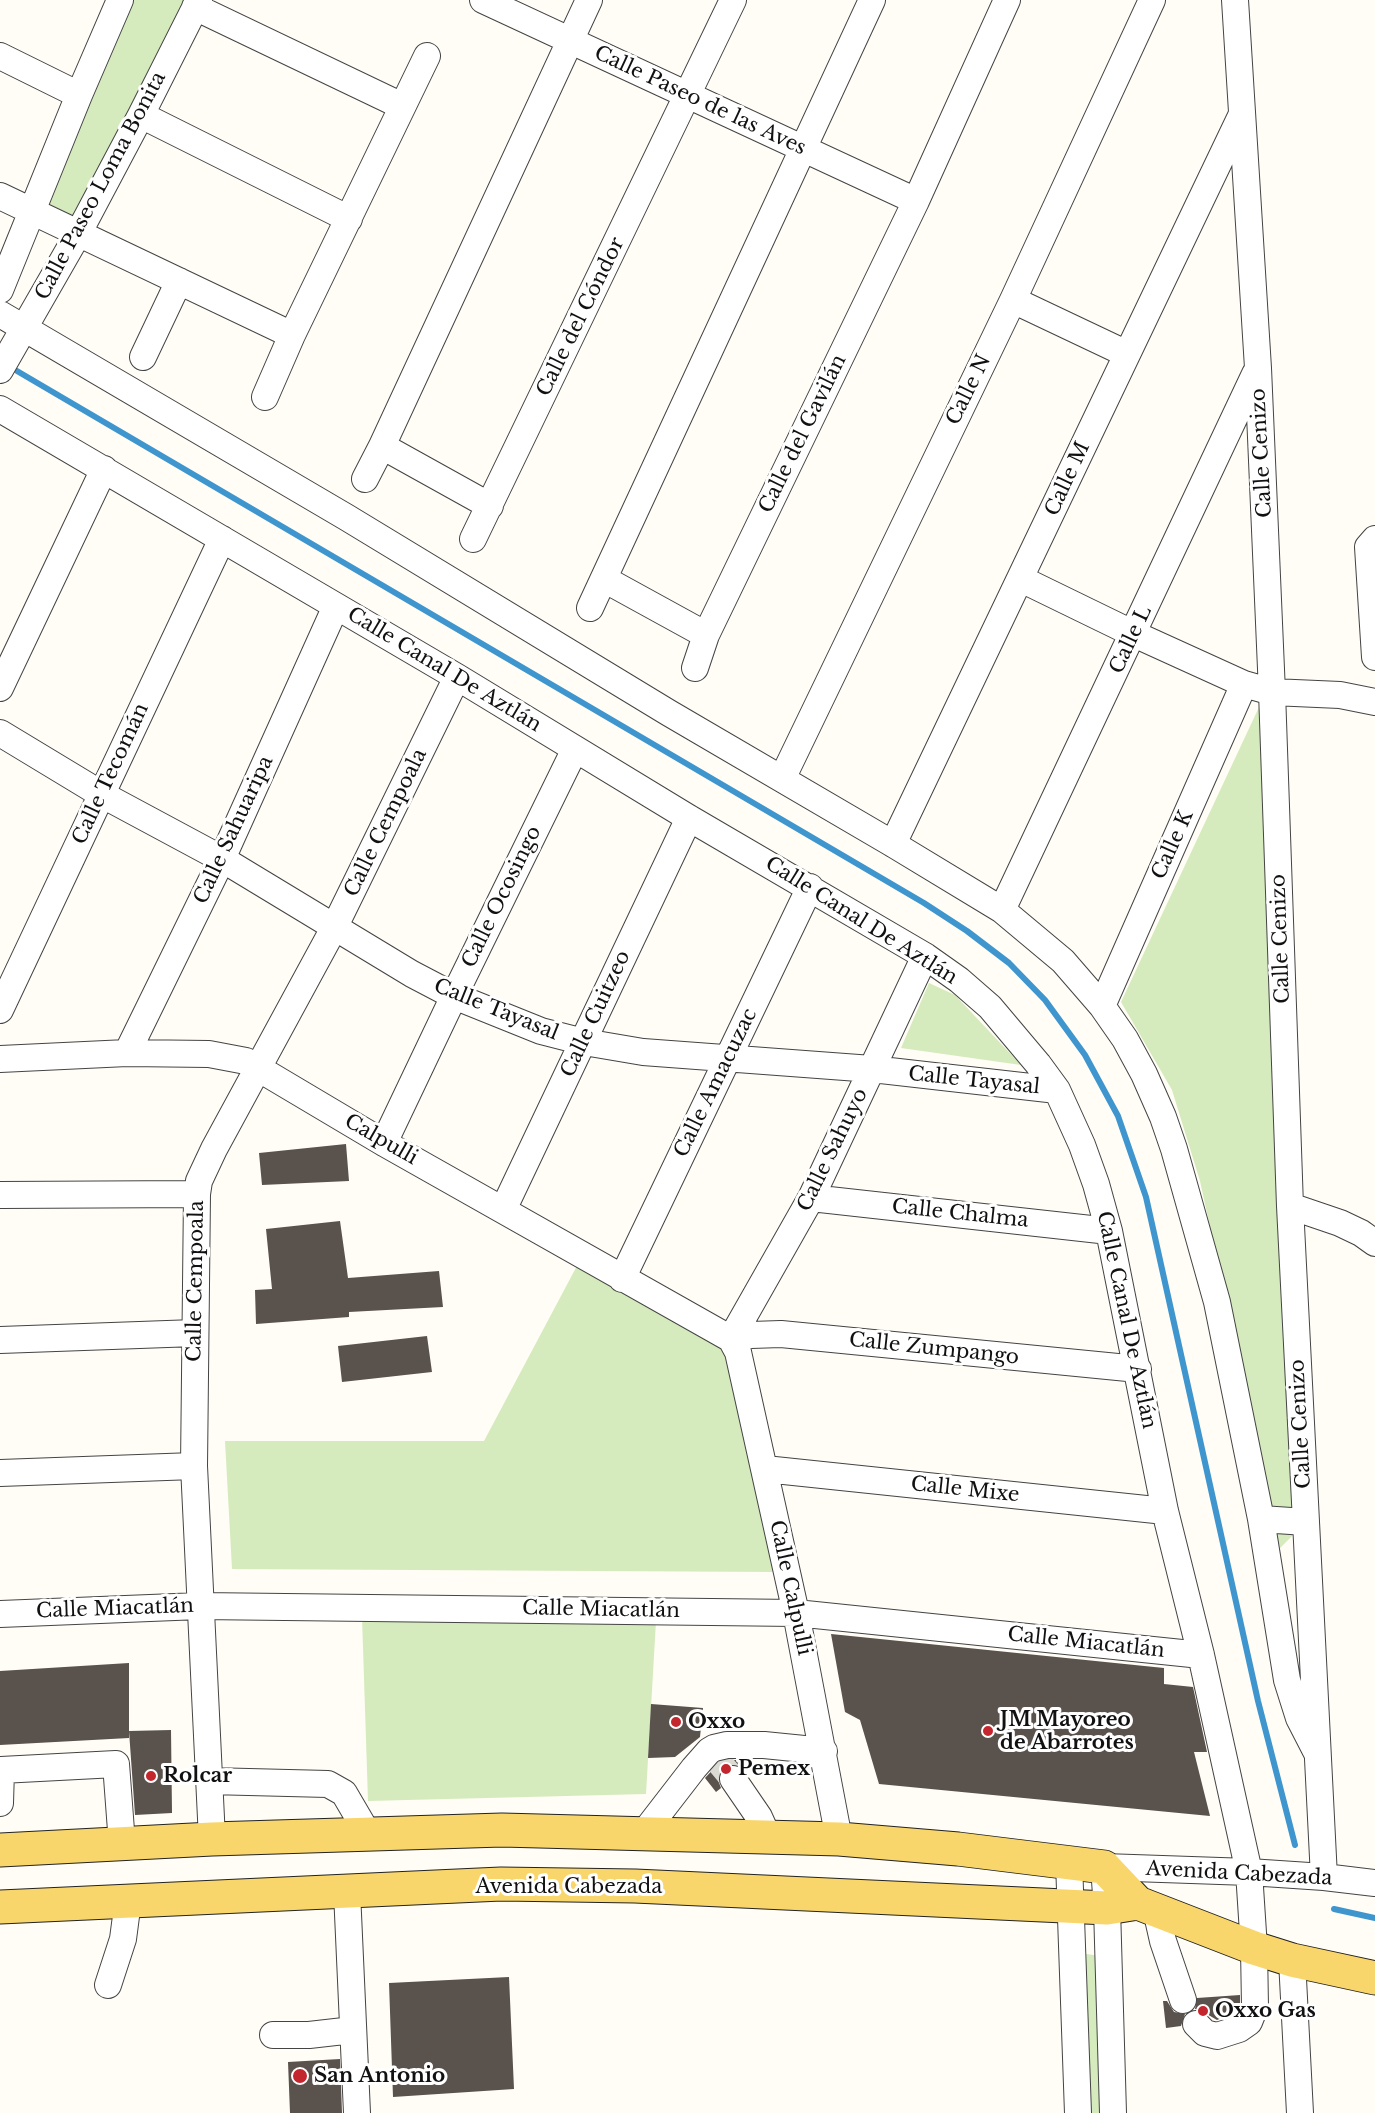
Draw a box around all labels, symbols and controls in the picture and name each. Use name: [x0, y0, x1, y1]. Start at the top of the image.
street label: Calle Paseo de las Aves: [590, 41, 810, 161]
street label: Calle Paseo Loma Bonita: [31, 68, 171, 304]
street label: Calle del Cóndor: [532, 234, 630, 400]
street label: Calle del Gavilán: [754, 351, 852, 517]
street label: Calle N: [942, 351, 996, 429]
street label: Calle Cenizo: [1247, 388, 1277, 518]
street label: Calle M: [1040, 438, 1096, 520]
street label: Calle L: [1105, 602, 1157, 678]
street label: Calle Canal De Aztlán: [343, 603, 545, 737]
street label: Calle Tecomán: [68, 700, 154, 848]
street label: Calle Cempoala: [340, 745, 432, 901]
street label: Calle Sahuaripa: [189, 752, 279, 908]
street label: Calle K: [1147, 807, 1199, 883]
street label: Calle Ocosingo: [457, 822, 547, 972]
street label: Calle Canal De Aztlán: [761, 852, 961, 990]
street label: Calle Cenizo: [1267, 874, 1295, 1004]
street label: Calle Cuitzeo: [556, 947, 636, 1081]
street label: Calle Tayasal: [430, 974, 562, 1046]
street label: Calle Amacuzac: [670, 1005, 762, 1161]
street label: Calle Tayasal: [907, 1062, 1041, 1100]
street label: Calle Sahuyo: [793, 1085, 873, 1215]
street label: Calpulli: [340, 1110, 422, 1170]
street label: Calle Chalma: [891, 1195, 1029, 1233]
street label: Calle Cempoala: [183, 1200, 209, 1362]
street label: Calle Canal De Aztlán: [1091, 1209, 1161, 1431]
street label: Calle Zumpango: [848, 1328, 1020, 1370]
street label: Calle Cenizo: [1286, 1359, 1316, 1489]
street label: Calle Mixe: [909, 1472, 1021, 1508]
street label: Calle Calpulli: [764, 1518, 816, 1658]
street label: Calle Miacatlán: [36, 1594, 194, 1624]
street label: Calle Miacatlán: [522, 1597, 680, 1623]
street label: Calle Miacatlán: [1006, 1623, 1166, 1663]
place label: JM Mayoreo de Abarrotes: [1000, 1708, 1134, 1755]
place label: Oxxo: [688, 1710, 745, 1734]
marker: Oxxo: [669, 1715, 683, 1729]
marker: JM Mayoreo de Abarrotes: [981, 1724, 995, 1738]
place label: Pemex: [738, 1757, 810, 1781]
marker: Pemex: [719, 1762, 733, 1776]
place label: Rolcar: [163, 1764, 232, 1788]
marker: Rolcar: [144, 1769, 158, 1783]
street label: Avenida Cabezada: [1145, 1857, 1333, 1891]
street label: Avenida Cabezada: [476, 1875, 662, 1899]
place label: Oxxo Gas: [1215, 1999, 1316, 2023]
marker: Oxxo Gas: [1196, 2004, 1210, 2018]
place label: San Antonio: [314, 2064, 445, 2088]
marker: San Antonio: [291, 2067, 309, 2085]

